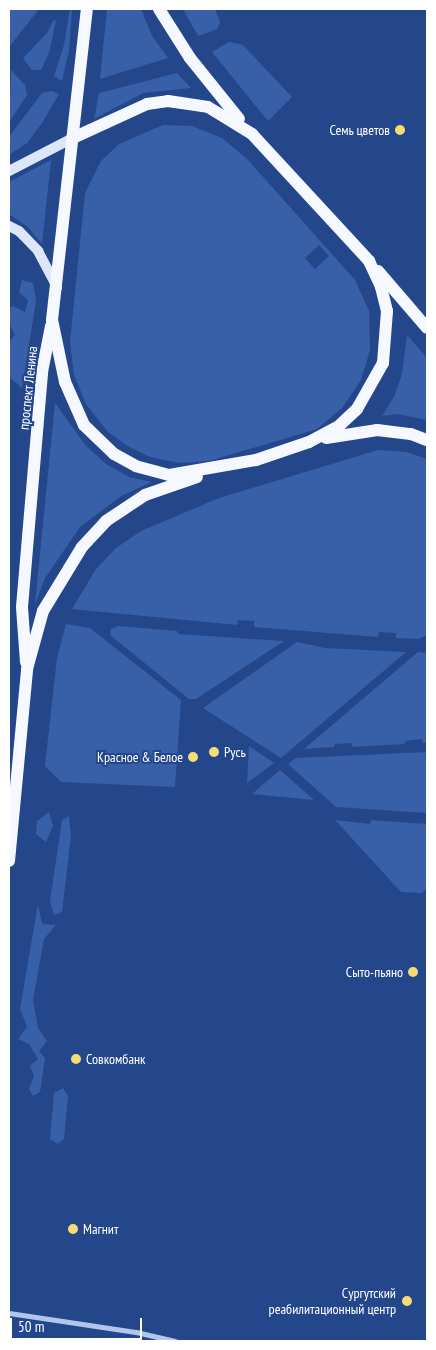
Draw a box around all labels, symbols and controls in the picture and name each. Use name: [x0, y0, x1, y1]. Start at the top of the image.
place label: Семь цветов: [329, 122, 390, 138]
marker: Семь цветов: [394, 124, 406, 136]
street label: проспект Ленина: [15, 345, 41, 431]
place label: Русь: [224, 744, 246, 760]
marker: Русь: [208, 746, 220, 758]
place label: Красное & Белое: [97, 749, 183, 765]
marker: Красное & Белое: [187, 751, 199, 763]
place label: Сыто-пьяно: [346, 964, 403, 980]
marker: Сыто-пьяно: [407, 966, 419, 978]
place label: Совкомбанк: [86, 1051, 146, 1067]
marker: Совкомбанк: [70, 1053, 82, 1065]
place label: Магнит: [83, 1221, 118, 1237]
marker: Магнит: [67, 1223, 79, 1235]
place label: Сургутский реабилитационный центр: [269, 1285, 396, 1318]
marker: Сургутский реабилитационный центр: [400, 1294, 414, 1308]
scale bar: [12, 1308, 145, 1340]
text: 50 m: [18, 1317, 44, 1336]

